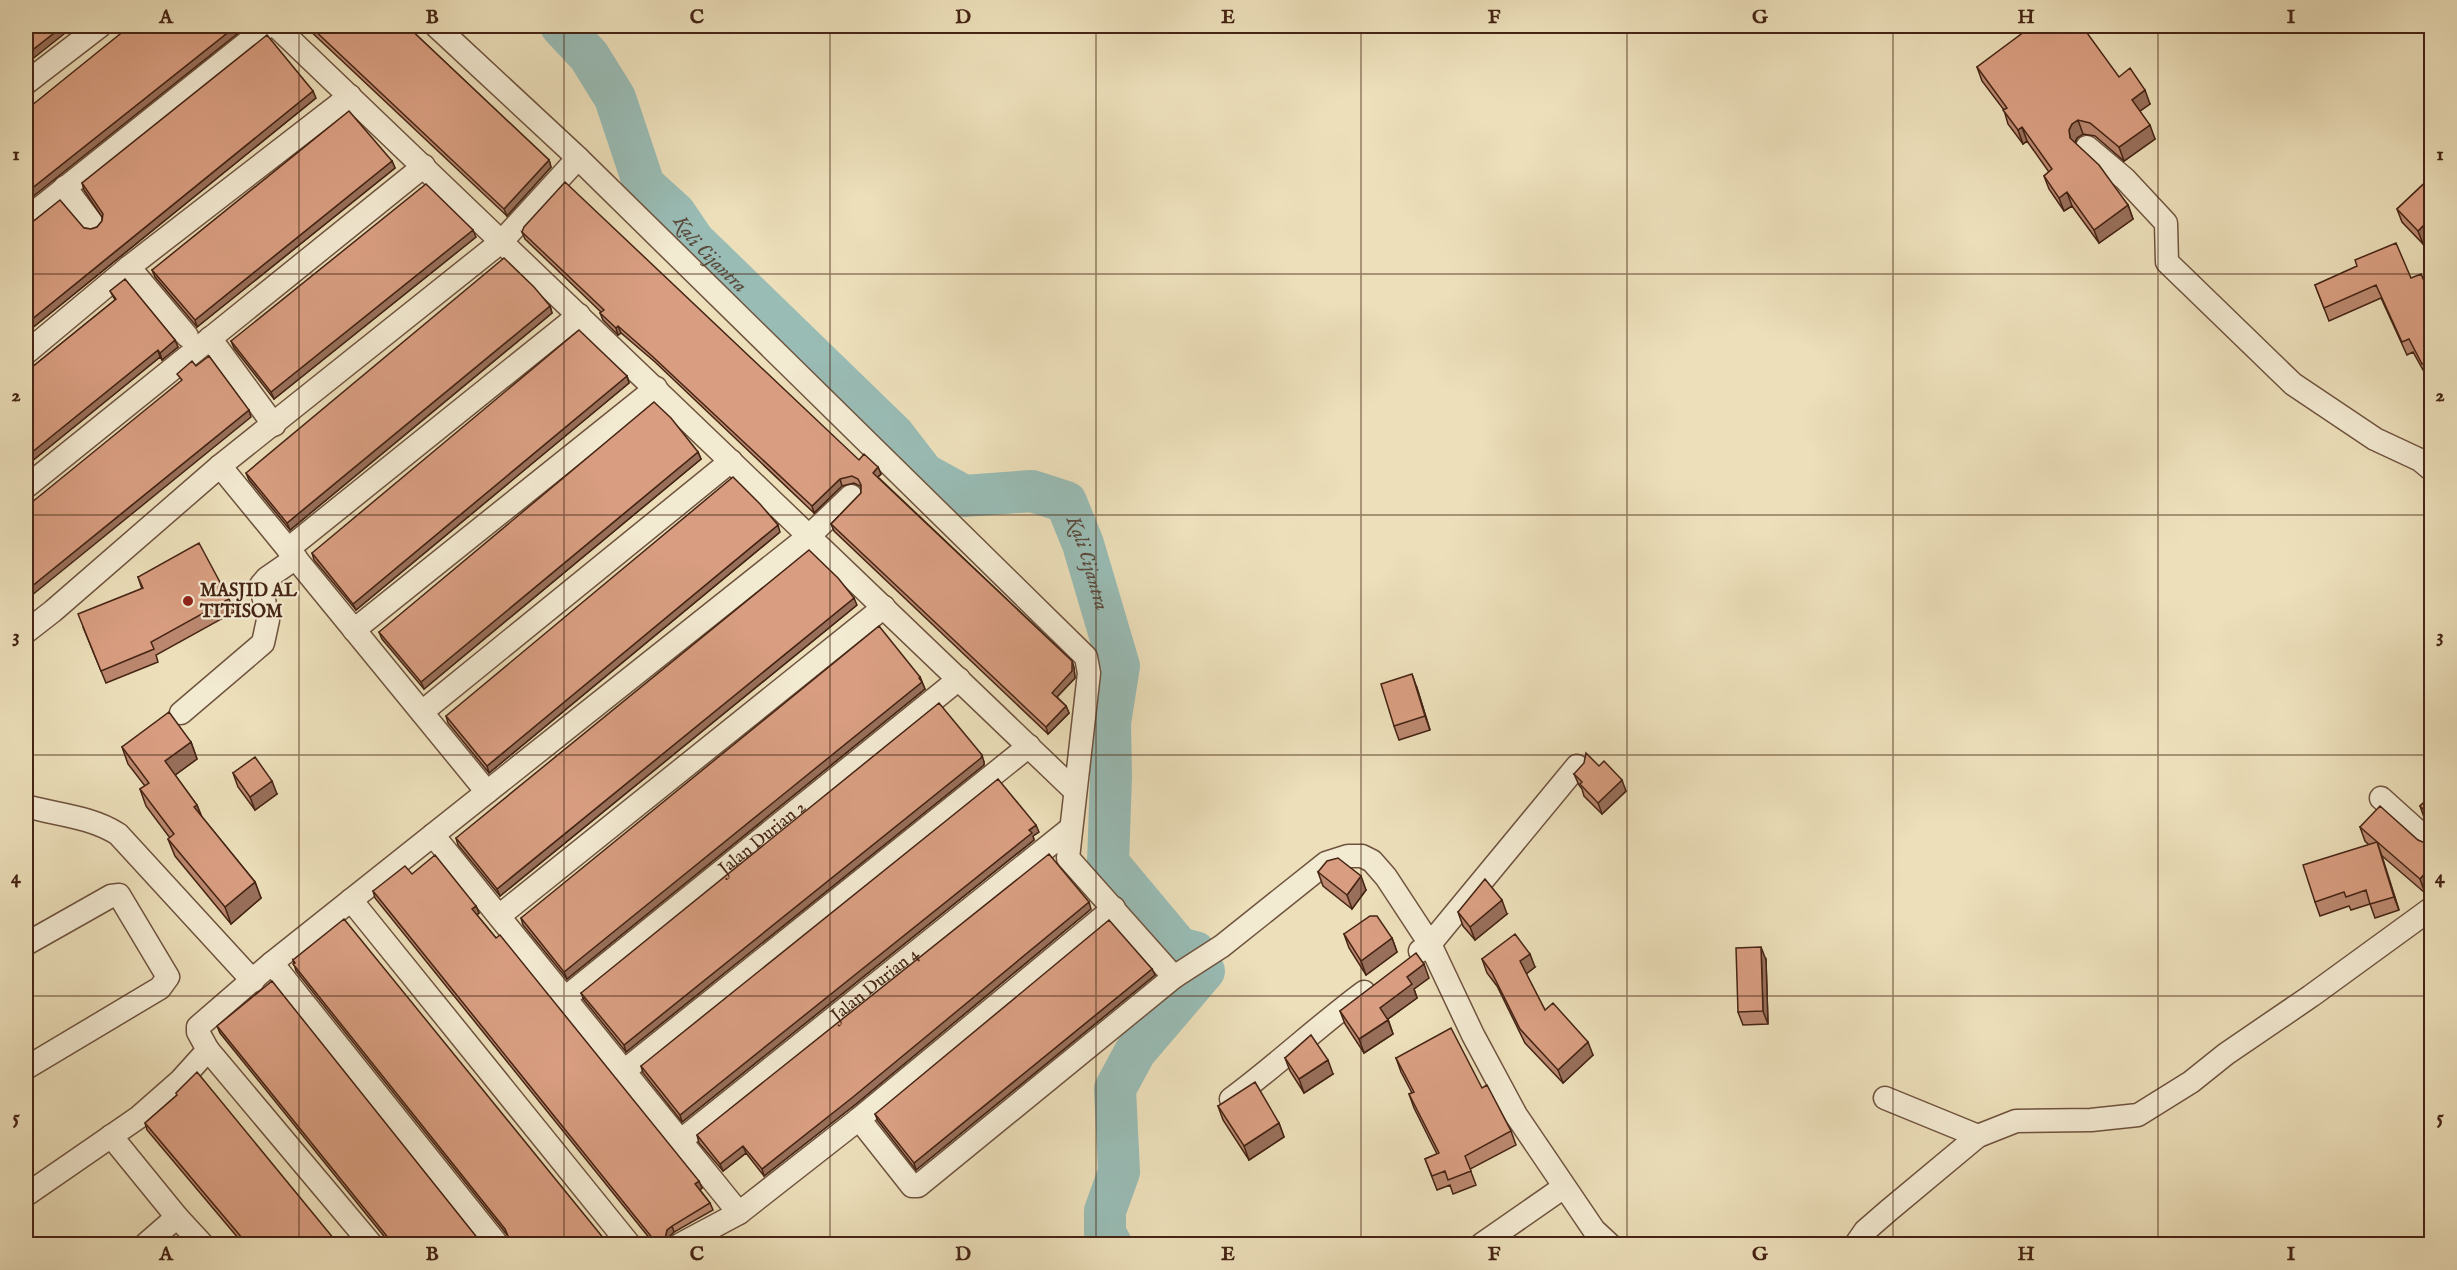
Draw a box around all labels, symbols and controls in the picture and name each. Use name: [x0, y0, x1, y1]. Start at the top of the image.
text: A: [158, 5, 174, 30]
text: B: [425, 5, 439, 30]
text: C: [690, 5, 704, 30]
text: D: [955, 5, 971, 30]
text: E: [1221, 5, 1235, 30]
text: F: [1488, 5, 1501, 30]
text: G: [1752, 5, 1769, 30]
text: H: [2017, 5, 2035, 30]
text: I: [2287, 5, 2296, 30]
text: 1: [12, 142, 20, 167]
text: 1: [2436, 142, 2444, 167]
water label: Kali Cijantra: [667, 209, 752, 298]
text: 2: [11, 383, 21, 408]
text: 2: [2435, 383, 2445, 408]
water label: Kali Cijantra: [1060, 511, 1114, 613]
place label: MASJID AL TITISOM: [199, 580, 298, 624]
marker: MASJID AL TITISOM: [181, 594, 195, 608]
text: 3: [12, 624, 20, 649]
text: 3: [2436, 624, 2444, 649]
street label: Jalan Durian 2: [712, 796, 811, 882]
text: 4: [11, 865, 22, 890]
text: 4: [2435, 865, 2446, 890]
street label: Jalan Durian 4: [825, 942, 924, 1028]
text: 5: [12, 1105, 20, 1130]
text: 5: [2436, 1105, 2444, 1130]
text: A: [158, 1242, 174, 1267]
text: B: [425, 1242, 439, 1267]
text: C: [690, 1242, 704, 1267]
text: D: [955, 1242, 971, 1267]
text: E: [1221, 1242, 1235, 1267]
text: F: [1488, 1242, 1501, 1267]
text: G: [1752, 1242, 1769, 1267]
text: H: [2017, 1242, 2035, 1267]
text: I: [2287, 1242, 2296, 1267]

